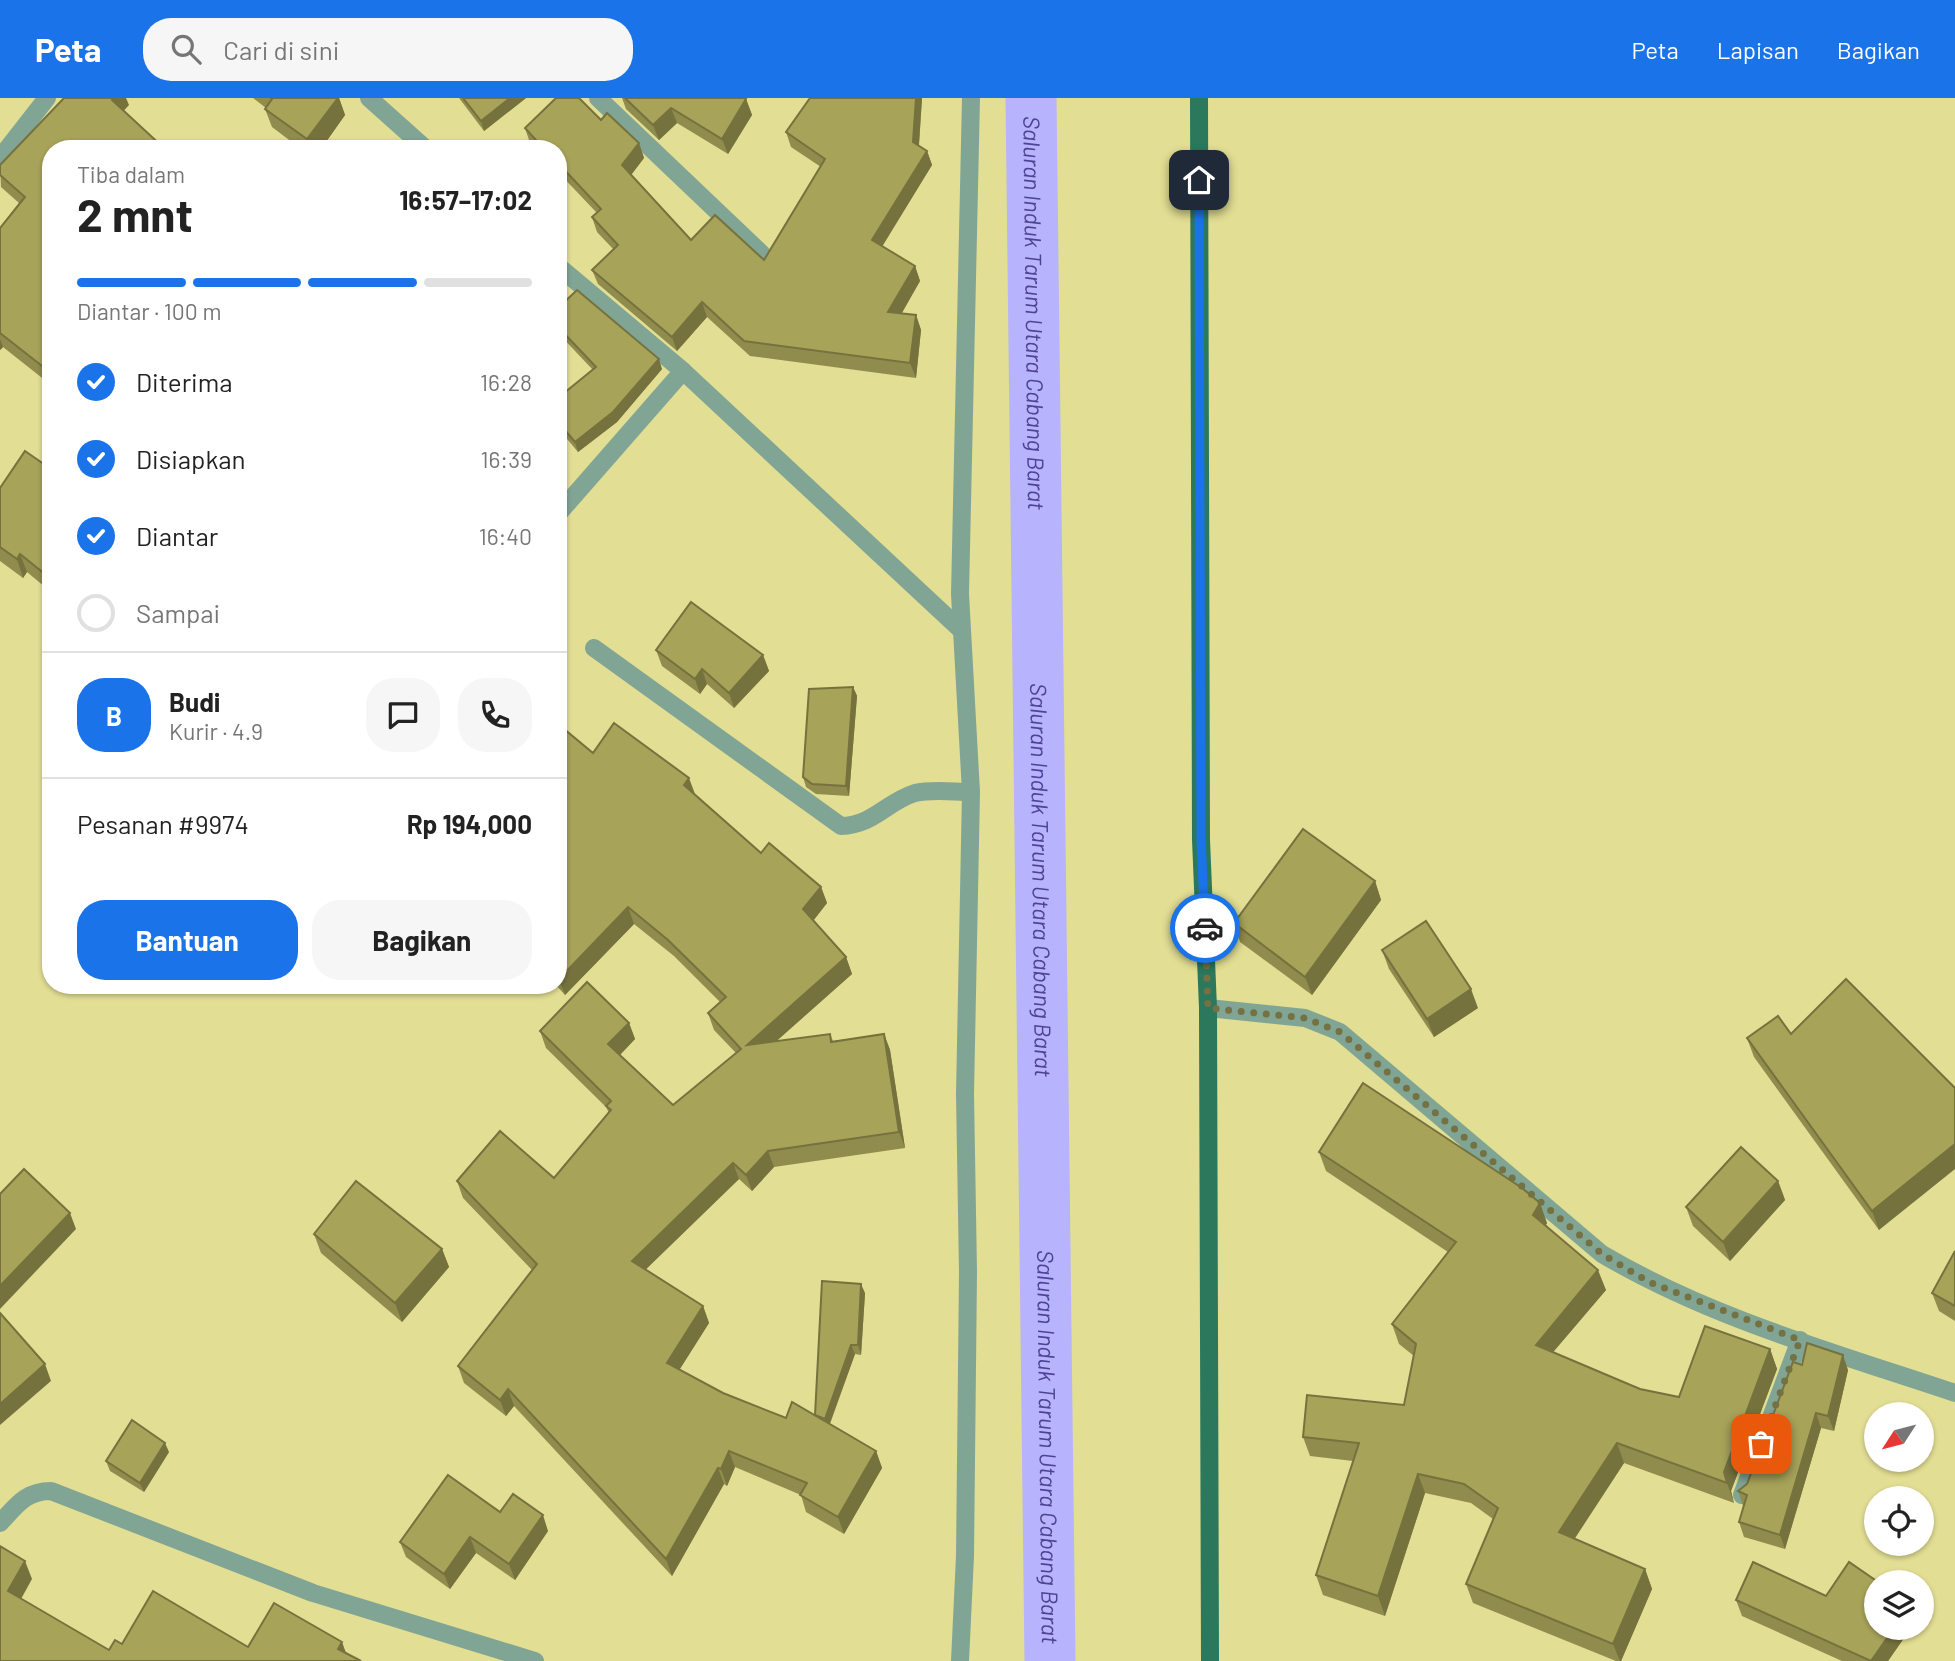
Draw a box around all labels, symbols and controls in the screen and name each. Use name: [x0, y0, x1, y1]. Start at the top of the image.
search box: [143, 18, 633, 81]
text: Peta: [35, 29, 101, 69]
icon: search: [167, 30, 205, 68]
text: Cari di sini: [223, 34, 339, 65]
text: Peta: [1631, 35, 1679, 64]
text: Lapisan: [1717, 35, 1799, 64]
text: Bagikan: [1837, 35, 1920, 64]
water label: Saluran Induk Tarum Utara Cabang Barat: [1018, 116, 1051, 510]
pin: [1169, 150, 1229, 210]
text: Tiba dalam: [77, 160, 185, 188]
icon: home: [1180, 161, 1218, 199]
text: 16:57–17:02: [399, 184, 532, 215]
text: 2 mnt: [77, 186, 193, 241]
text: Diantar · 100 m: [77, 297, 221, 325]
icon: check: [77, 363, 115, 401]
text: Diterima: [136, 366, 233, 397]
text: 16:28: [480, 368, 532, 396]
icon: check: [77, 440, 115, 478]
text: Disiapkan: [136, 443, 246, 474]
text: 16:39: [480, 445, 532, 473]
icon: check: [77, 517, 115, 555]
text: Diantar: [136, 520, 218, 551]
text: 16:40: [479, 522, 532, 550]
text: Sampai: [136, 597, 220, 628]
button: chat: [366, 678, 440, 752]
button: phone: [458, 678, 532, 752]
water label: Saluran Induk Tarum Utara Cabang Barat: [1025, 683, 1058, 1077]
text: Budi: [169, 686, 220, 717]
text: B: [106, 700, 122, 731]
text: Kurir · 4.9: [169, 717, 263, 745]
text: Pesanan #9974: [77, 808, 249, 839]
text: Rp 194,000: [407, 808, 532, 839]
courier: [1170, 893, 1240, 963]
button: Bantuan: [77, 900, 298, 980]
button: Bagikan: [312, 900, 532, 980]
icon: car: [1186, 909, 1224, 947]
water label: Saluran Induk Tarum Utara Cabang Barat: [1032, 1250, 1065, 1644]
north arrow: [1864, 1402, 1934, 1472]
map controls: [1864, 1402, 1934, 1640]
pin: [1731, 1414, 1791, 1474]
icon: bag: [1742, 1425, 1780, 1463]
button: locate: [1864, 1486, 1934, 1556]
button: layers: [1864, 1570, 1934, 1640]

